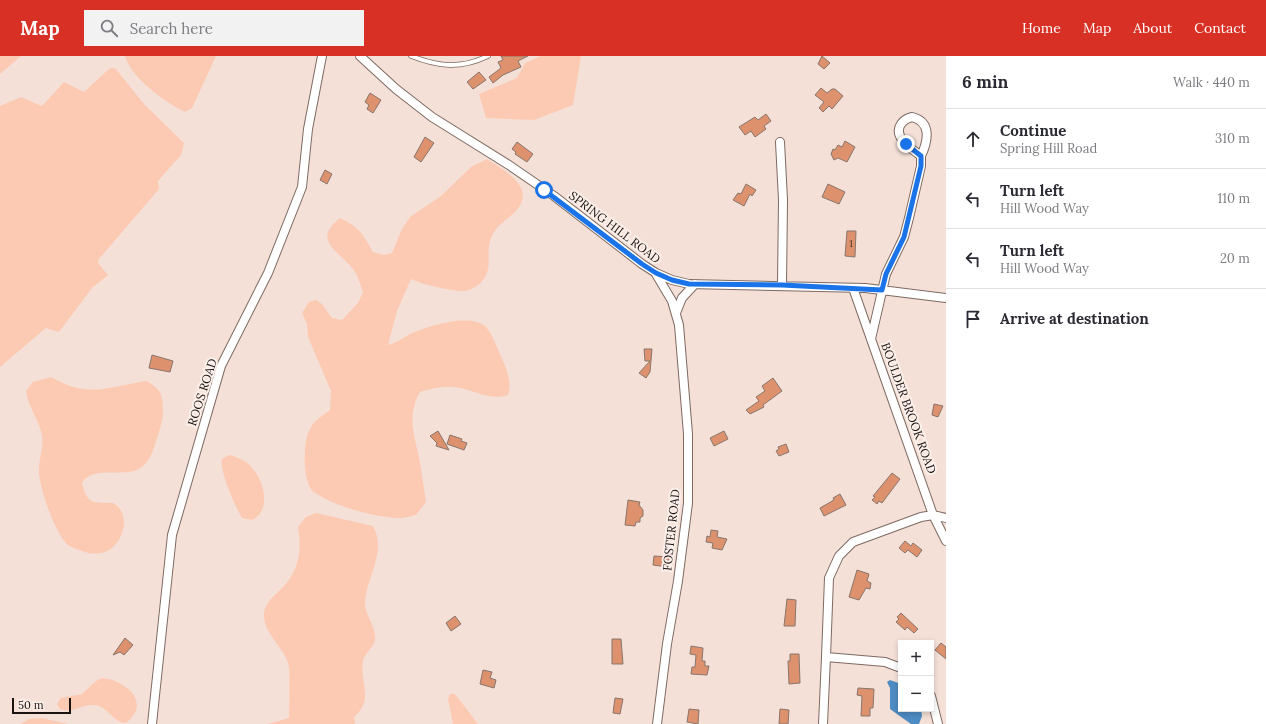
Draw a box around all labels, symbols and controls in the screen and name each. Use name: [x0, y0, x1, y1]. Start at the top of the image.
search box: [84, 10, 364, 46]
text: Map: [20, 16, 60, 40]
icon: search: [98, 17, 120, 39]
text: Search here: [130, 19, 213, 38]
text: Home: [1022, 19, 1061, 37]
text: Map: [1083, 19, 1111, 37]
text: About: [1133, 19, 1172, 37]
text: Contact: [1194, 19, 1246, 37]
text: 6 min: [962, 71, 1008, 93]
text: Walk · 440 m: [1173, 74, 1250, 91]
text: Continue: [1000, 121, 1066, 140]
icon: ahead: [962, 128, 984, 150]
text: 310 m: [1215, 130, 1250, 147]
route end: [897, 135, 915, 153]
text: Spring Hill Road: [1000, 140, 1097, 157]
route start: [535, 181, 553, 199]
text: Turn left: [1000, 181, 1064, 200]
street label: SPRING HILL ROAD: [566, 188, 664, 266]
icon: left: [962, 188, 984, 210]
text: 110 m: [1217, 190, 1250, 207]
text: Hill Wood Way: [1000, 200, 1089, 217]
house number: 1: [849, 237, 853, 250]
text: Turn left: [1000, 241, 1064, 260]
icon: left: [962, 248, 984, 270]
text: 20 m: [1220, 250, 1250, 267]
text: Hill Wood Way: [1000, 260, 1089, 277]
icon: arrive: [962, 308, 984, 330]
text: Arrive at destination: [1000, 309, 1149, 328]
street label: BOULDER BROOK ROAD: [878, 340, 940, 476]
street label: ROOS ROAD: [184, 356, 220, 428]
street label: FOSTER ROAD: [659, 488, 683, 572]
map controls: [898, 640, 934, 712]
button: +: [898, 640, 934, 676]
button: −: [898, 676, 934, 712]
scale bar: [12, 696, 71, 715]
text: 50 m: [18, 698, 44, 712]

